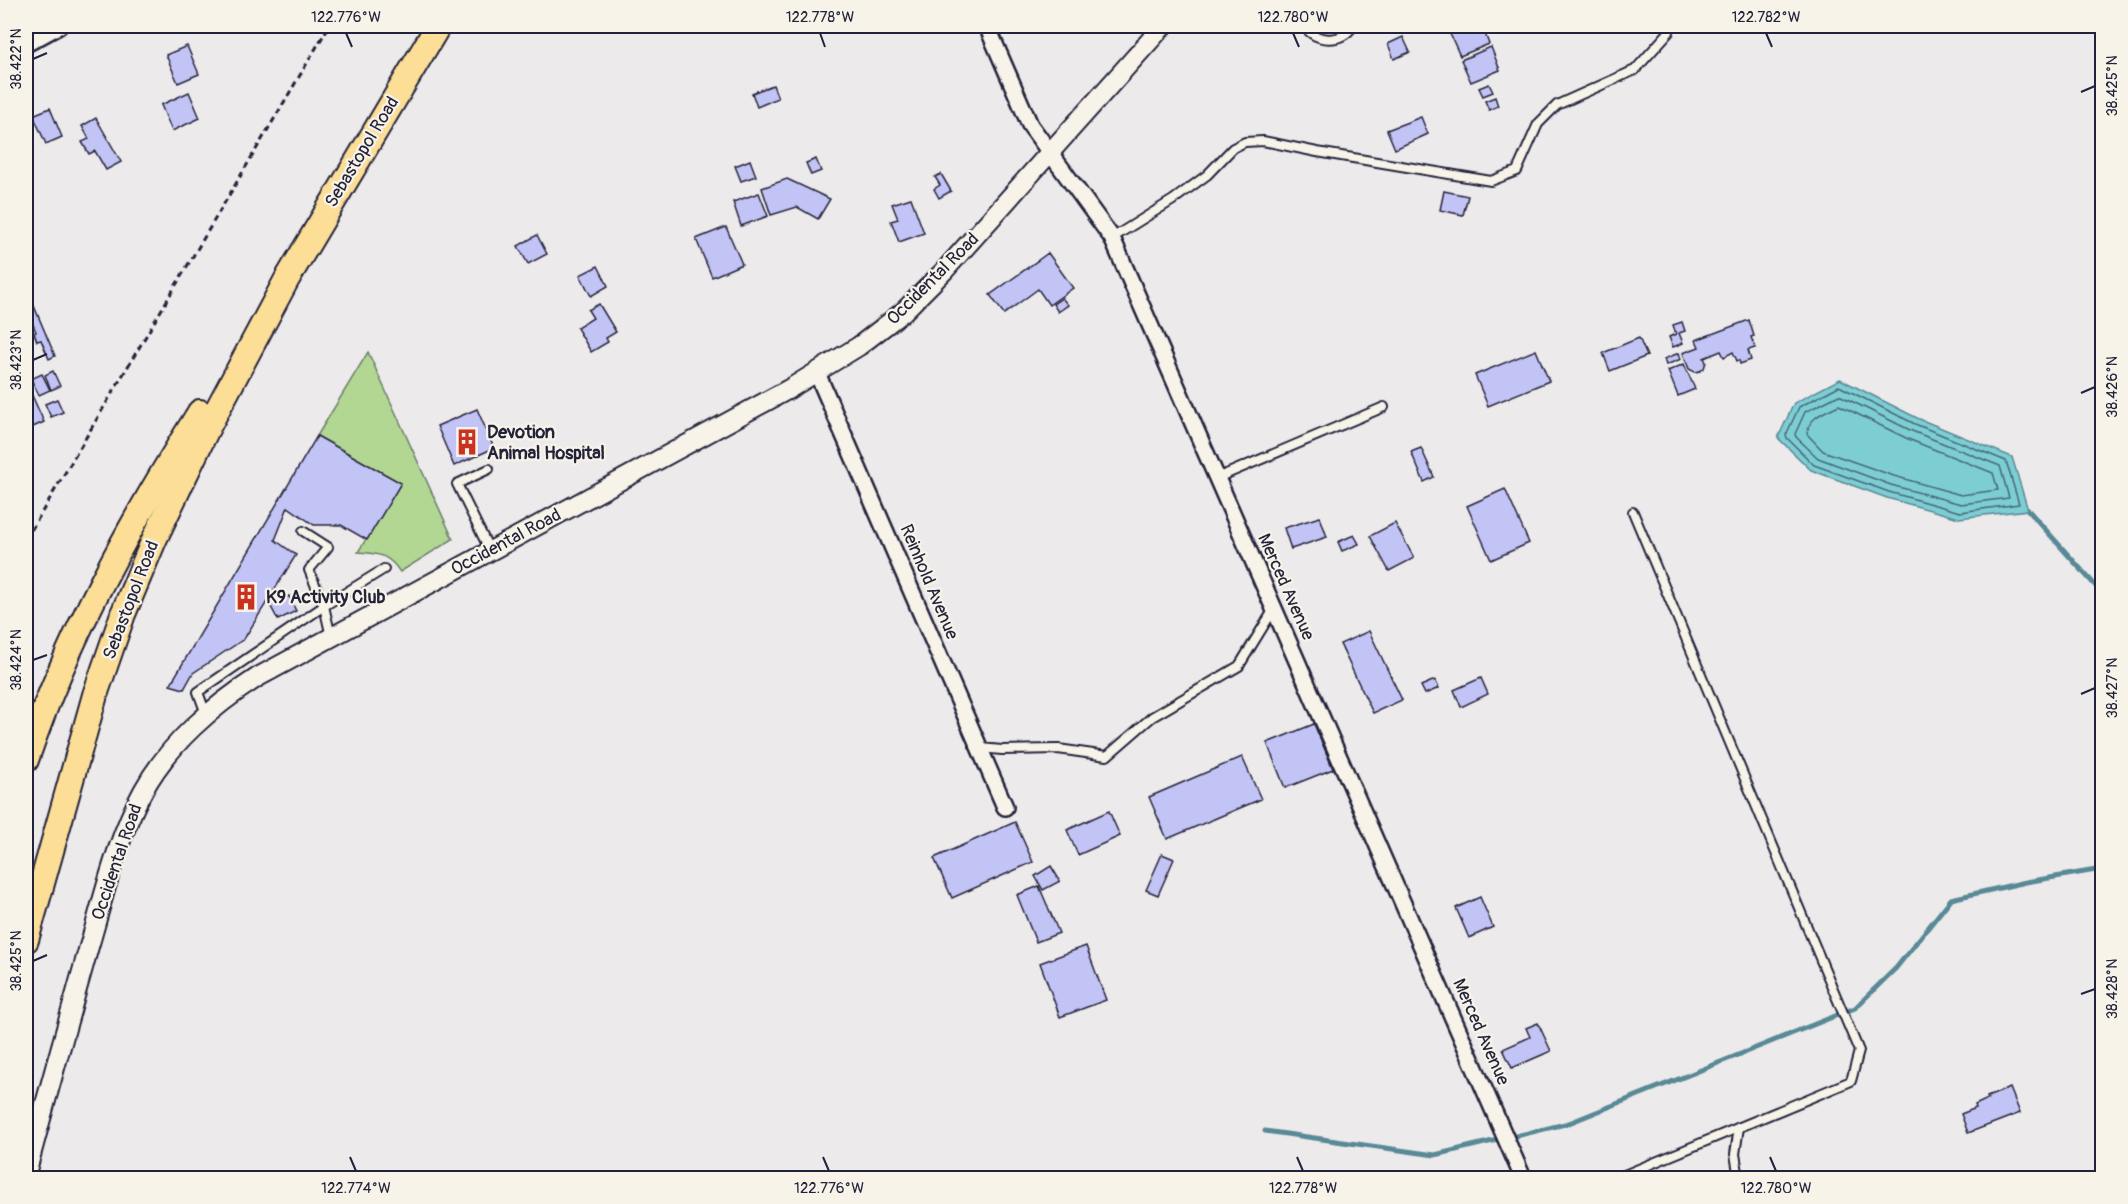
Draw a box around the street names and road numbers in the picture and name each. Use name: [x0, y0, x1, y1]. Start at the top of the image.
street label: Sebastopol Road: [320, 92, 404, 212]
street label: Occidental Road: [882, 228, 984, 330]
street label: Occidental Road: [447, 503, 565, 581]
street label: Reinhold Avenue: [894, 521, 964, 643]
street label: Merced Avenue: [1252, 530, 1320, 644]
street label: Sebastopol Road: [98, 537, 164, 663]
street label: Occidental Road: [86, 801, 148, 923]
street label: Merced Avenue: [1447, 975, 1515, 1089]

